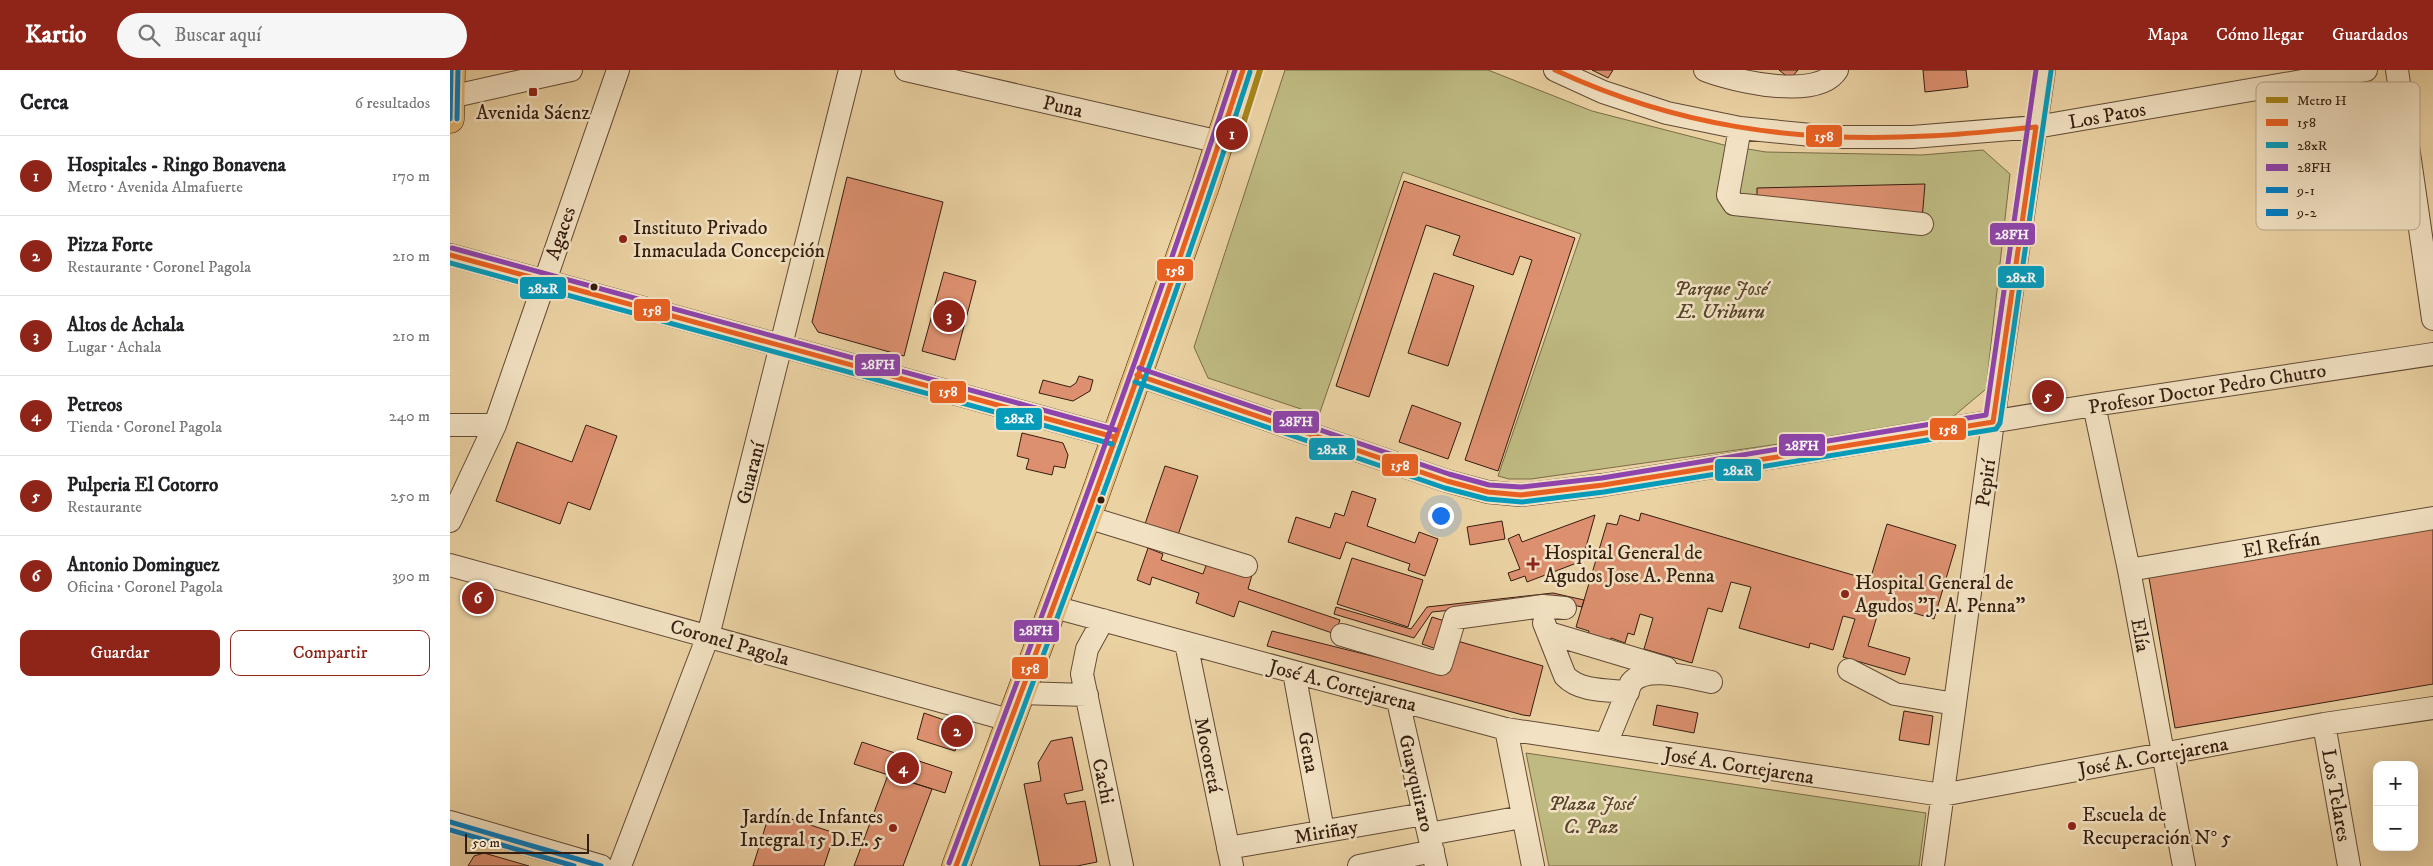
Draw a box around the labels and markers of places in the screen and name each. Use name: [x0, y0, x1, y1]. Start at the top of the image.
marker: Avenida Sáenz: [527, 86, 539, 98]
place label: Avenida Sáenz: [476, 101, 590, 126]
pin: 1: [1216, 115, 1248, 153]
place label: Instituto Privado Inmaculada Concepción: [633, 216, 826, 264]
marker: Instituto Privado Inmaculada Concepción: [617, 233, 629, 245]
unlabelled marker: [589, 282, 599, 292]
pin: 3: [933, 297, 965, 335]
pin: 5: [2032, 377, 2064, 415]
unlabelled marker: [1096, 495, 1106, 505]
place label: Hospital General de Agudos Jose A. Penna: [1544, 541, 1715, 589]
marker: Hospital General de Agudos Jose A. Penna: [1526, 557, 1540, 571]
place label: Hospital General de Agudos "J. A. Penna": [1855, 571, 2025, 619]
pin: 6: [462, 579, 494, 617]
marker: Hospital General de Agudos "J. A. Penna": [1839, 588, 1851, 600]
pin: 2: [941, 712, 973, 750]
pin: 4: [887, 749, 919, 787]
place label: Escuela de Recuperación N° 5: [2082, 803, 2231, 851]
place label: Jardín de Infantes Integral 15 D.E. 5: [740, 805, 883, 853]
marker: Escuela de Recuperación N° 5: [2066, 820, 2078, 832]
marker: Jardín de Infantes Integral 15 D.E. 5: [887, 822, 899, 834]

